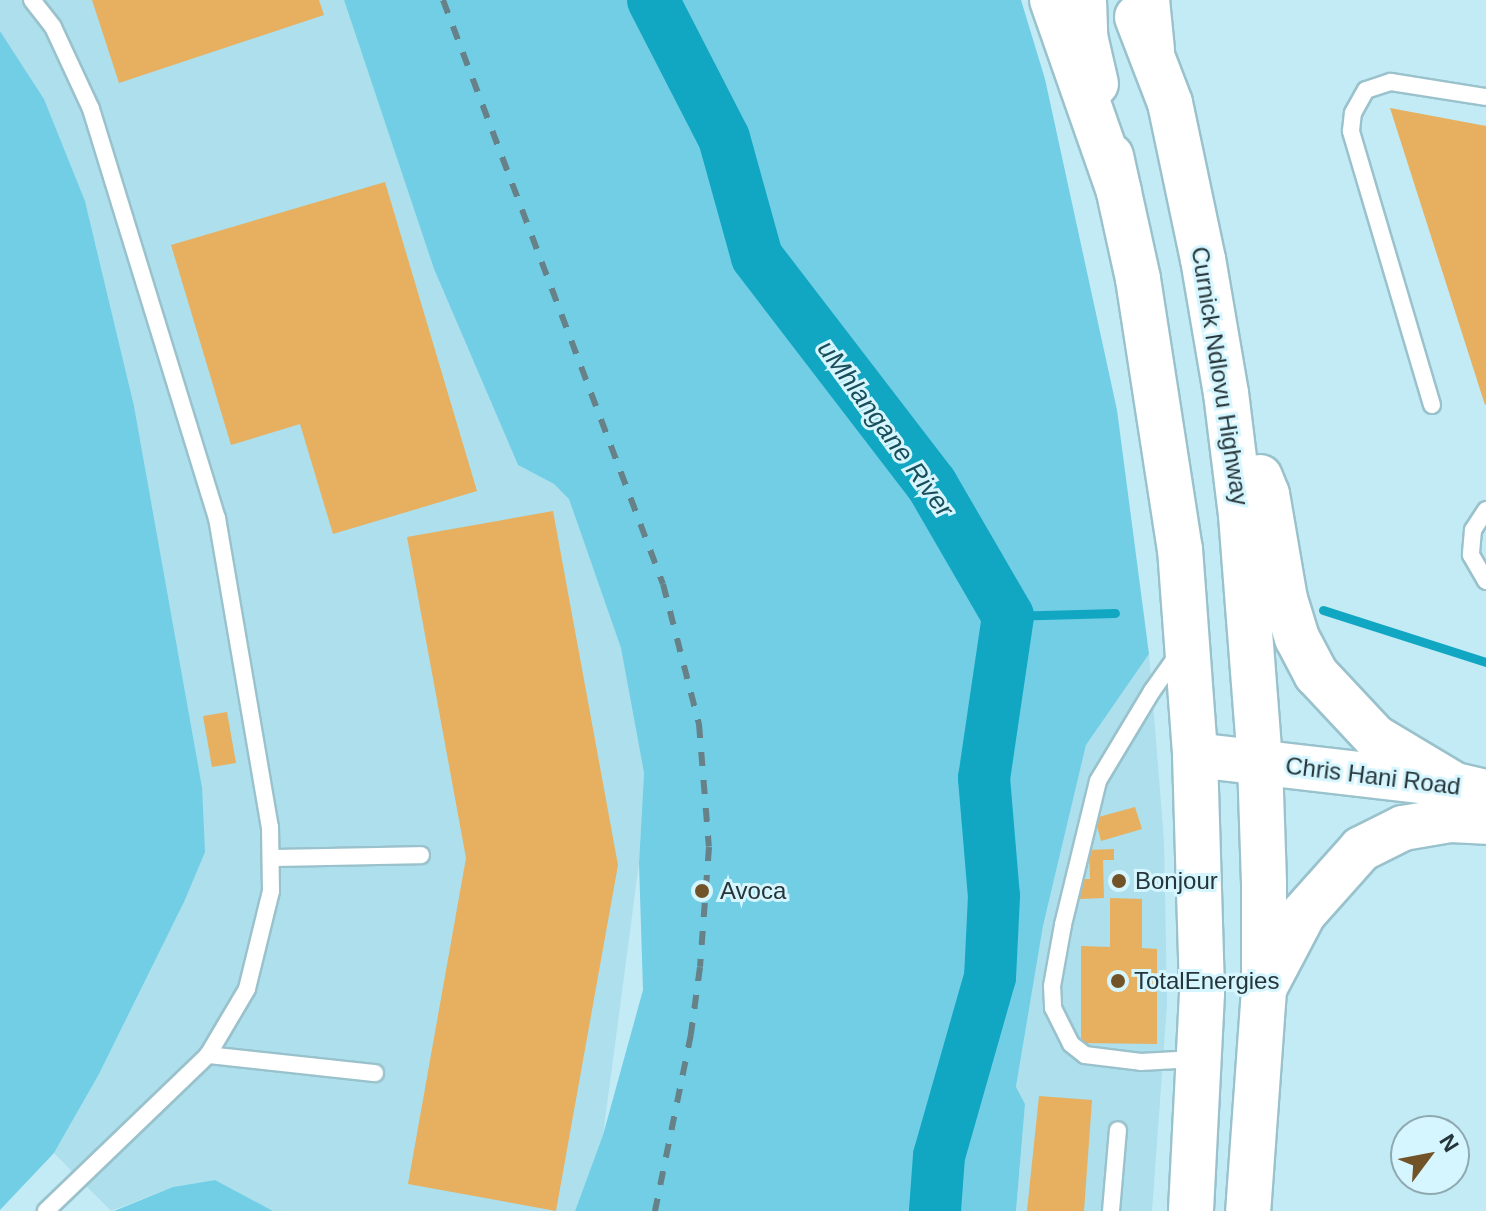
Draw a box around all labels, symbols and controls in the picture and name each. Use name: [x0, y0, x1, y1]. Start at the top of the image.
street label: Curnick Ndlovu Highway: [1185, 245, 1255, 507]
water label: uMhlangane River: [810, 334, 960, 524]
street label: Chris Hani Road: [1284, 751, 1462, 801]
place label: Bonjour: [1135, 867, 1218, 895]
marker: Bonjour: [1110, 872, 1128, 890]
place label: Avoca: [720, 877, 786, 905]
marker: Avoca: [691, 880, 713, 902]
place label: TotalEnergies: [1134, 967, 1279, 995]
marker: TotalEnergies: [1109, 972, 1127, 990]
north arrow: [1390, 1115, 1470, 1195]
text: N: [1434, 1130, 1464, 1156]

